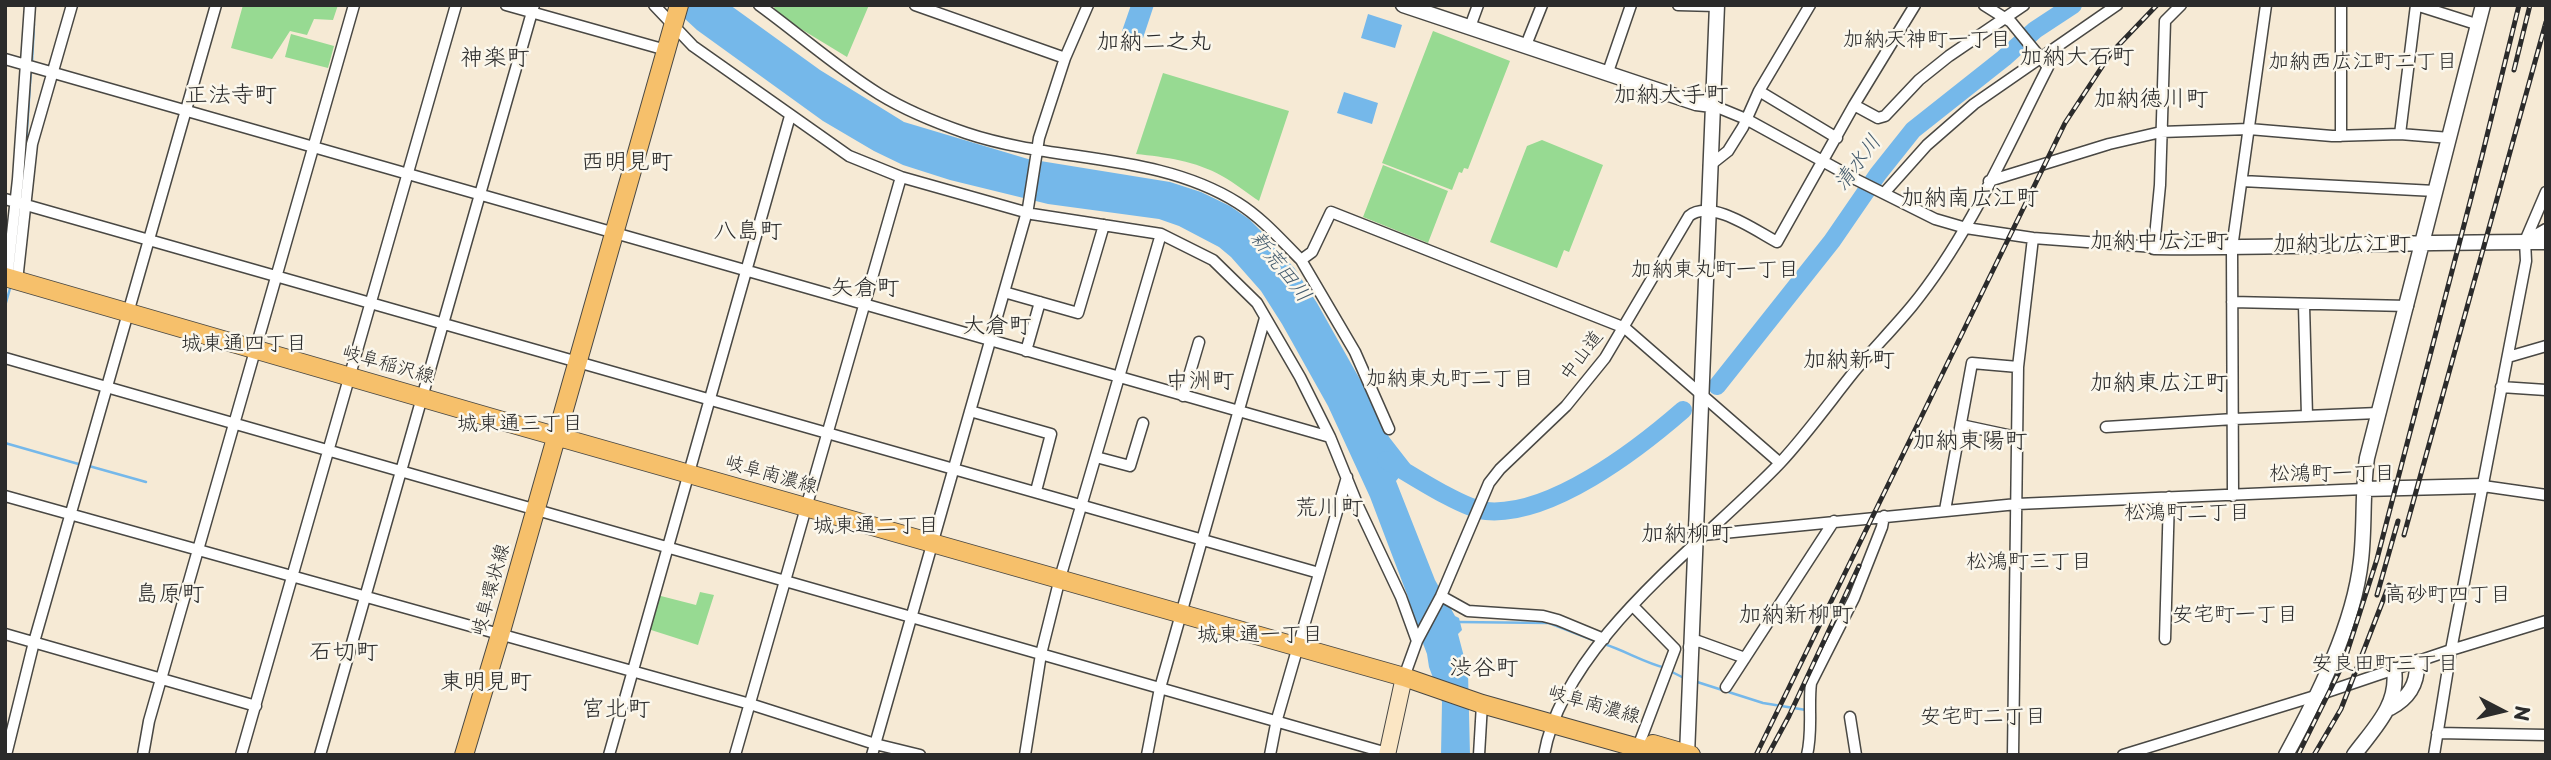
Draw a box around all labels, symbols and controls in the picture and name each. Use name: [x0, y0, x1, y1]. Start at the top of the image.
district label: 加納天神町一丁目: [1843, 27, 2011, 53]
district label: 加納二之丸: [1097, 29, 1211, 57]
district label: 加納大石町: [2020, 44, 2134, 72]
district label: 神楽町: [461, 45, 529, 73]
district label: 加納西広江町二丁目: [2269, 49, 2457, 75]
district label: 正法寺町: [185, 82, 277, 110]
district label: 加納大手町: [1614, 82, 1728, 110]
district label: 加納徳川町: [2094, 86, 2208, 114]
water label: 清水川: [1829, 130, 1887, 196]
district label: 西明見町: [581, 149, 673, 177]
district label: 加納南広江町: [1901, 185, 2039, 213]
district label: 八島町: [714, 218, 782, 246]
water label: 新荒田川: [1244, 226, 1316, 308]
district label: 加納中広江町: [2090, 228, 2228, 256]
district label: 加納北広江町: [2273, 231, 2411, 259]
district label: 加納東丸町一丁目: [1631, 257, 1799, 283]
district label: 矢倉町: [831, 275, 899, 303]
district label: 大倉町: [963, 313, 1031, 341]
street label: 中山道: [1556, 326, 1608, 386]
district label: 城東通四丁目: [181, 331, 307, 357]
street label: 岐阜稲沢線: [339, 341, 437, 389]
district label: 加納新町: [1803, 347, 1895, 375]
district label: 加納東丸町二丁目: [1366, 366, 1534, 392]
district label: 中洲町: [1166, 368, 1234, 396]
district label: 加納東広江町: [2090, 370, 2228, 398]
district label: 城東通三丁目: [457, 411, 583, 437]
district label: 加納東陽町: [1913, 428, 2027, 456]
street label: 岐阜南濃線: [722, 451, 820, 499]
district label: 松鴻町一丁目: [2269, 461, 2395, 487]
district label: 荒川町: [1295, 495, 1363, 523]
district label: 松鴻町二丁目: [2124, 500, 2250, 526]
district label: 城東通二丁目: [813, 513, 939, 539]
district label: 加納柳町: [1641, 521, 1733, 549]
street label: 岐阜環状線: [467, 541, 515, 639]
district label: 松鴻町三丁目: [1966, 549, 2092, 575]
district label: 島原町: [136, 581, 204, 609]
district label: 高砂町四丁目: [2385, 582, 2511, 608]
district label: 加納新柳町: [1739, 602, 1853, 630]
district label: 安宅町一丁目: [2172, 602, 2298, 628]
district label: 城東通一丁目: [1197, 622, 1323, 648]
district label: 石切町: [310, 639, 378, 667]
district label: 安良田町三丁目: [2312, 651, 2458, 677]
district label: 渋谷町: [1450, 655, 1518, 683]
district label: 東明見町: [440, 669, 532, 697]
north arrow: [2467, 676, 2537, 746]
street label: 岐阜南濃線: [1545, 681, 1643, 729]
district label: 宮北町: [582, 696, 650, 724]
district label: 安宅町二丁目: [1920, 704, 2046, 730]
text: N: [2508, 704, 2538, 723]

